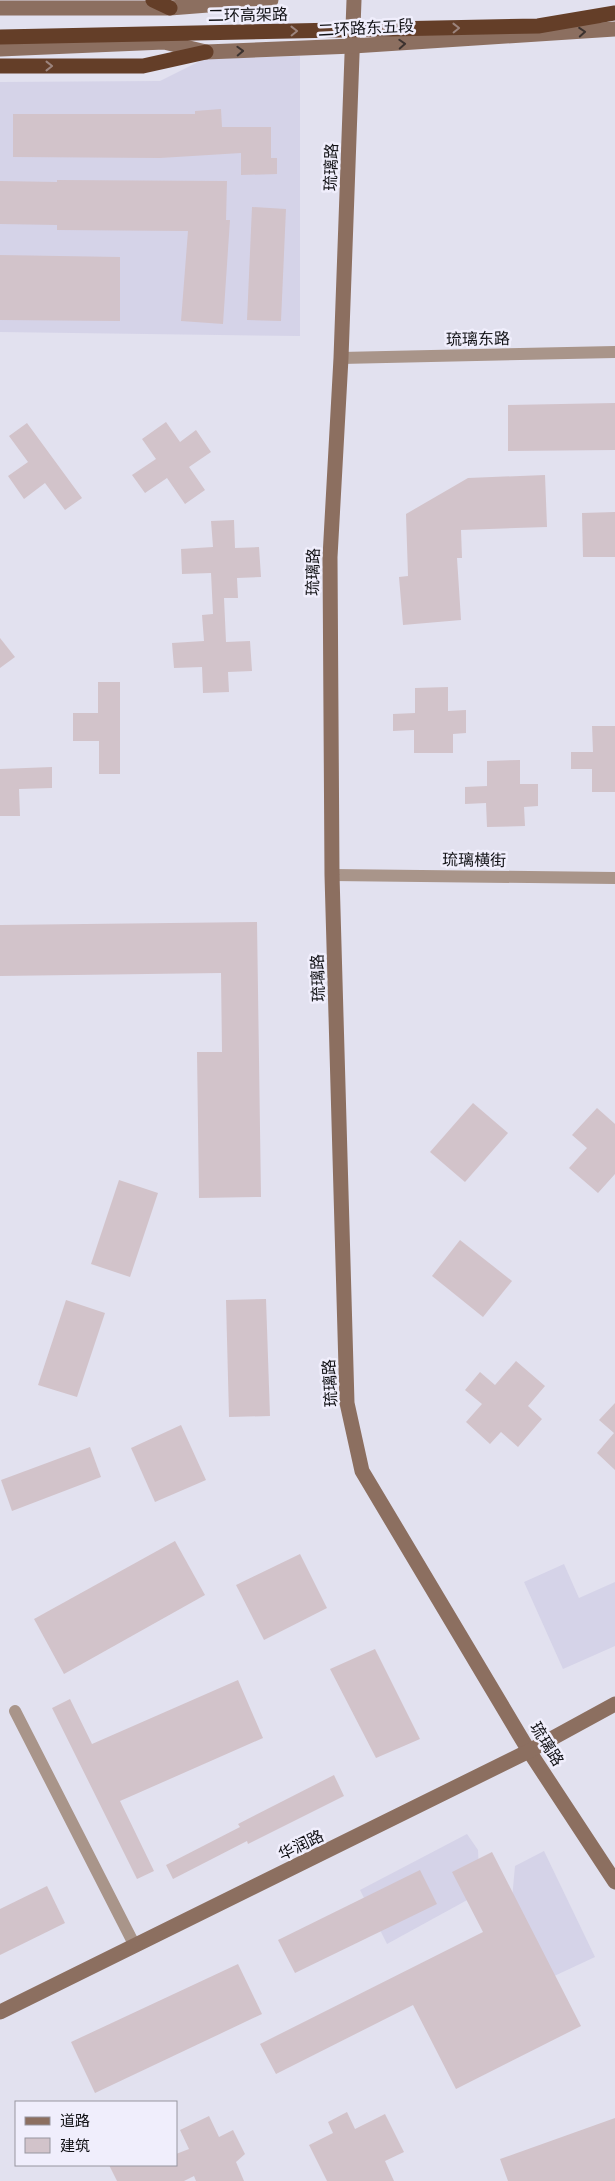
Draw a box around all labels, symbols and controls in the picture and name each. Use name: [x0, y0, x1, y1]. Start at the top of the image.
street label: 二环高架路: [208, 5, 288, 25]
street label: 二环路东五段: [318, 16, 414, 40]
one-way arrow: [452, 23, 460, 33]
one-way arrow: [290, 26, 298, 36]
one-way arrow: [578, 27, 586, 38]
one-way arrow: [398, 38, 406, 49]
one-way arrow: [236, 45, 244, 56]
one-way arrow: [45, 61, 53, 71]
street label: 琉璃路: [321, 143, 341, 191]
street label: 琉璃东路: [446, 329, 510, 349]
street label: 琉璃路: [303, 548, 323, 596]
street label: 琉璃横街: [442, 850, 506, 870]
street label: 琉璃路: [308, 954, 328, 1002]
street label: 琉璃路: [319, 1359, 341, 1407]
street label: 琉璃路: [526, 1719, 568, 1769]
street label: 华润路: [275, 1826, 327, 1864]
legend: [15, 2101, 178, 2166]
text: 道路: [60, 2112, 90, 2130]
text: 建筑: [60, 2137, 90, 2155]

